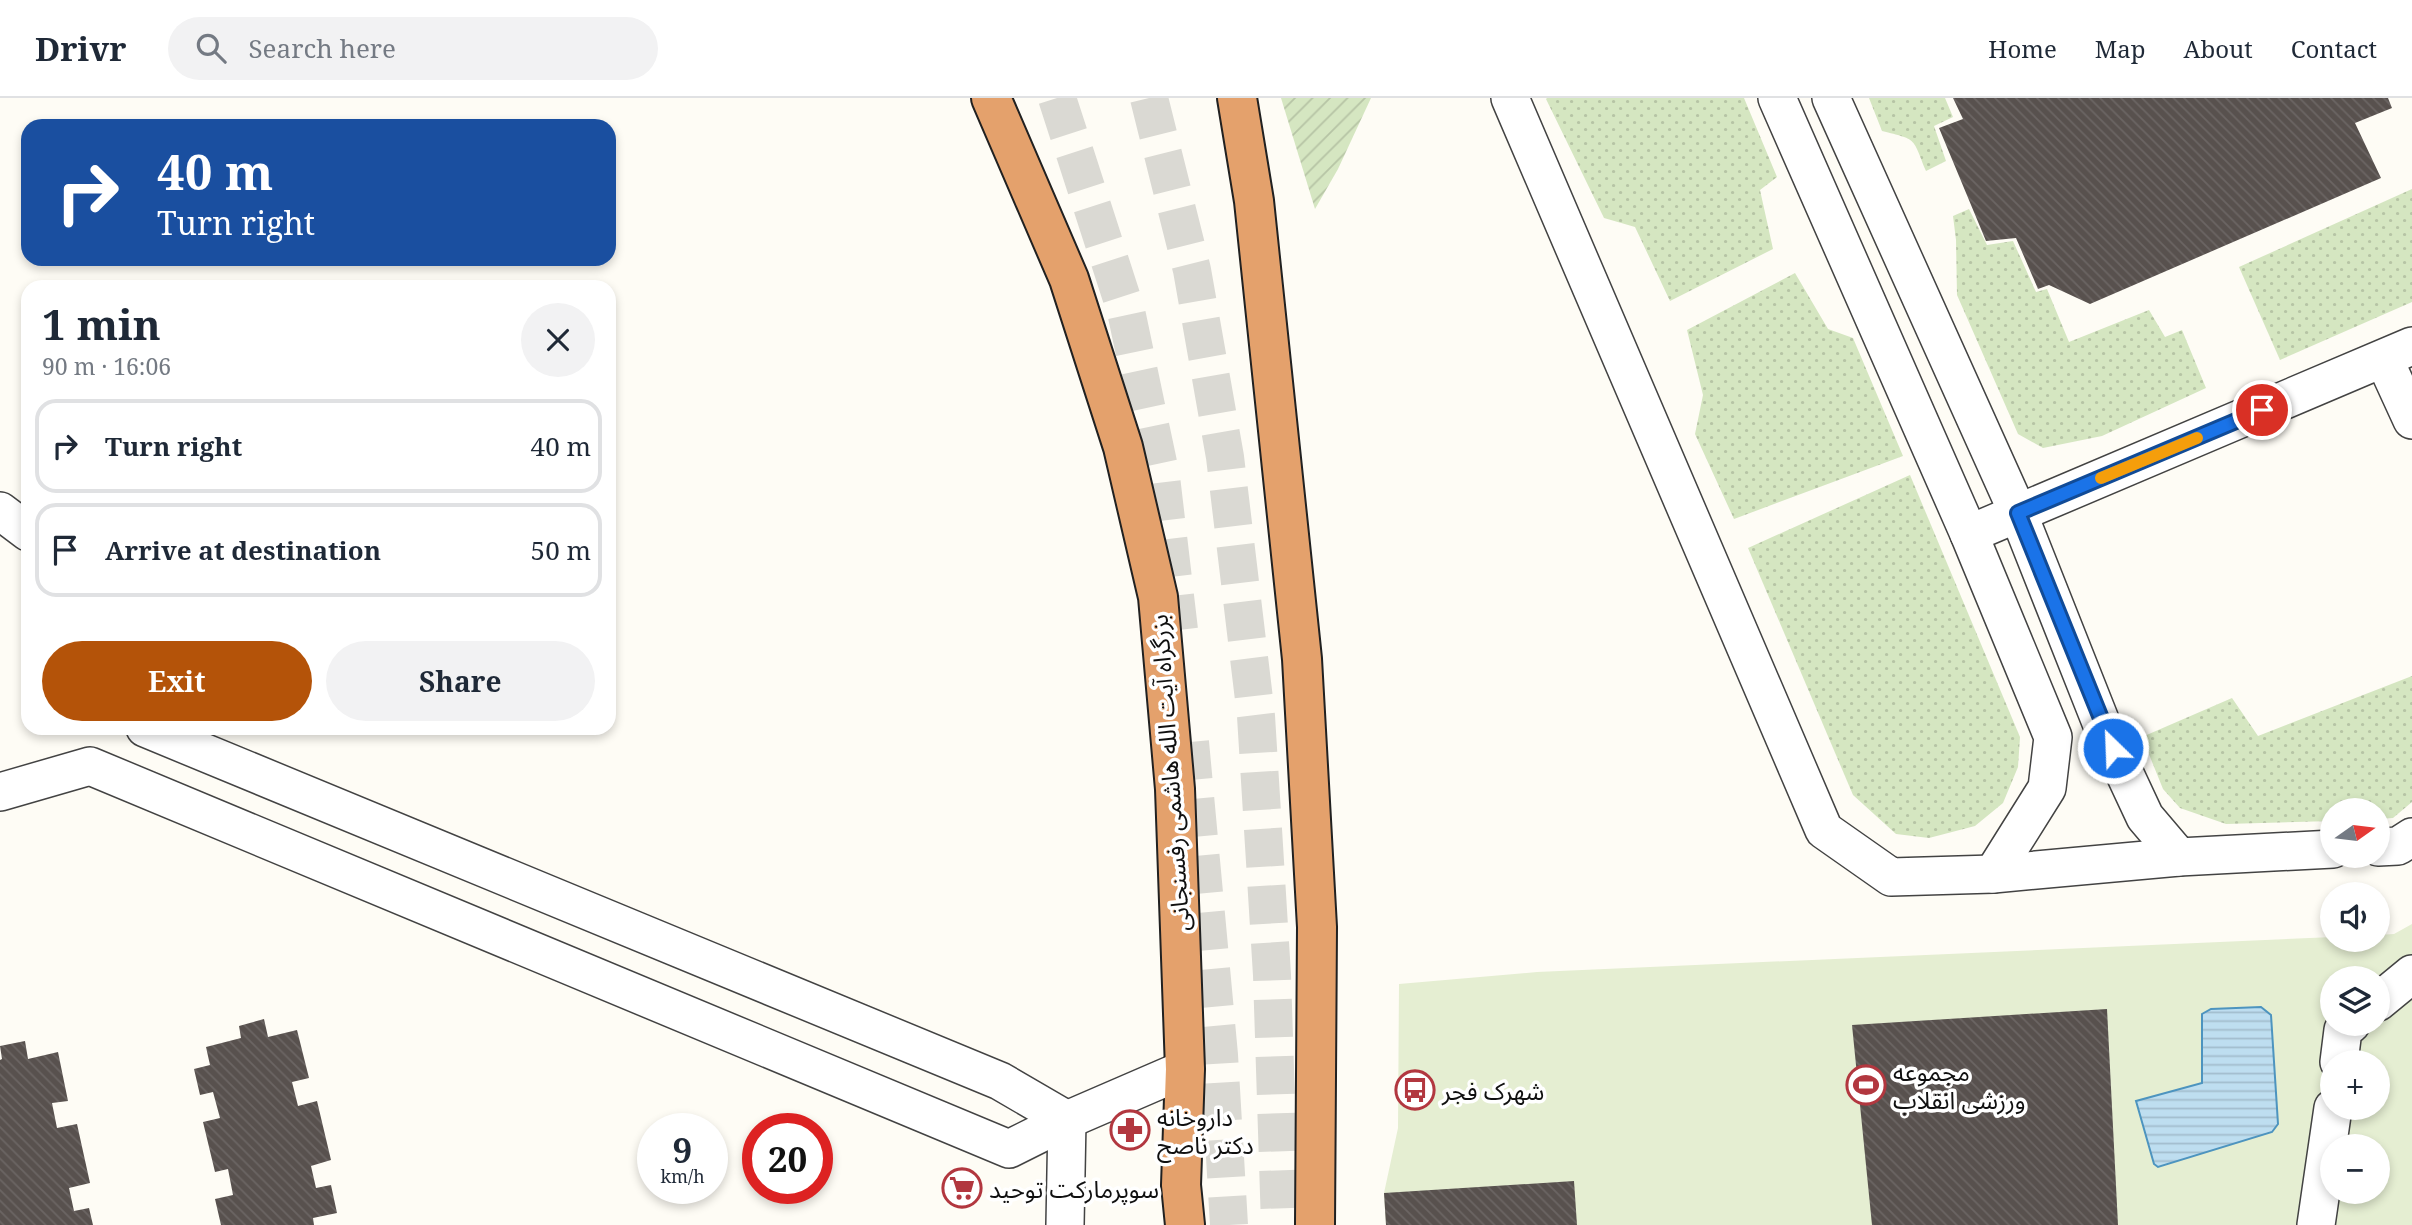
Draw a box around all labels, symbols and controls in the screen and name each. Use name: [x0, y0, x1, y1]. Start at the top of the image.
search box: [168, 17, 658, 80]
text: Drivr: [35, 26, 126, 71]
icon: search: [192, 29, 230, 67]
text: Search here: [248, 30, 396, 66]
text: Home: [1988, 32, 2057, 65]
text: Map: [2095, 32, 2146, 65]
text: About: [2184, 32, 2253, 65]
text: Contact: [2291, 32, 2377, 65]
text: 40 m: [157, 138, 273, 204]
icon: right: [42, 147, 133, 238]
text: Turn right: [157, 201, 315, 244]
text: 1 min: [42, 295, 161, 352]
button: close: [521, 303, 595, 377]
text: 90 m · 16:06: [42, 350, 171, 382]
pin: [2232, 380, 2292, 440]
icon: arrive: [2243, 391, 2281, 429]
icon: right: [46, 427, 84, 465]
text: Turn right: [105, 428, 242, 464]
text: 40 m: [531, 428, 591, 464]
icon: arrive: [46, 531, 84, 569]
text: Arrive at destination: [105, 532, 381, 568]
text: 50 m: [531, 532, 591, 568]
street label: بزرگراه آیت الله هاشمی رفسنجانی: [1141, 613, 1197, 933]
button: Exit: [42, 641, 312, 721]
button: Share: [326, 641, 595, 721]
position arrow: [2076, 711, 2150, 785]
north arrow: [2320, 798, 2390, 868]
map controls: [2320, 798, 2390, 1204]
button: sound: [2320, 882, 2390, 952]
button: layers: [2320, 966, 2390, 1036]
button: +: [2320, 1050, 2390, 1120]
place label: مجموعه ورزشی انقلاب: [1893, 1055, 2026, 1116]
sports icon: مجموعه ورزشی انقلاب: [1845, 1064, 1887, 1106]
bus stop icon: شهرک فجر: [1394, 1069, 1436, 1111]
place label: شهرک فجر: [1441, 1074, 1544, 1107]
place label: داروخانه دکتر ناصح: [1157, 1100, 1254, 1163]
pharmacy icon: داروخانه دکتر ناصح: [1109, 1109, 1151, 1151]
speed limit sign: 20: [742, 1113, 833, 1204]
text: 9: [673, 1126, 692, 1173]
button: −: [2320, 1134, 2390, 1204]
text: km/h: [660, 1164, 705, 1188]
supermarket icon: سوپرمارکت توحید: [941, 1167, 983, 1209]
place label: سوپرمارکت توحید: [989, 1172, 1159, 1205]

